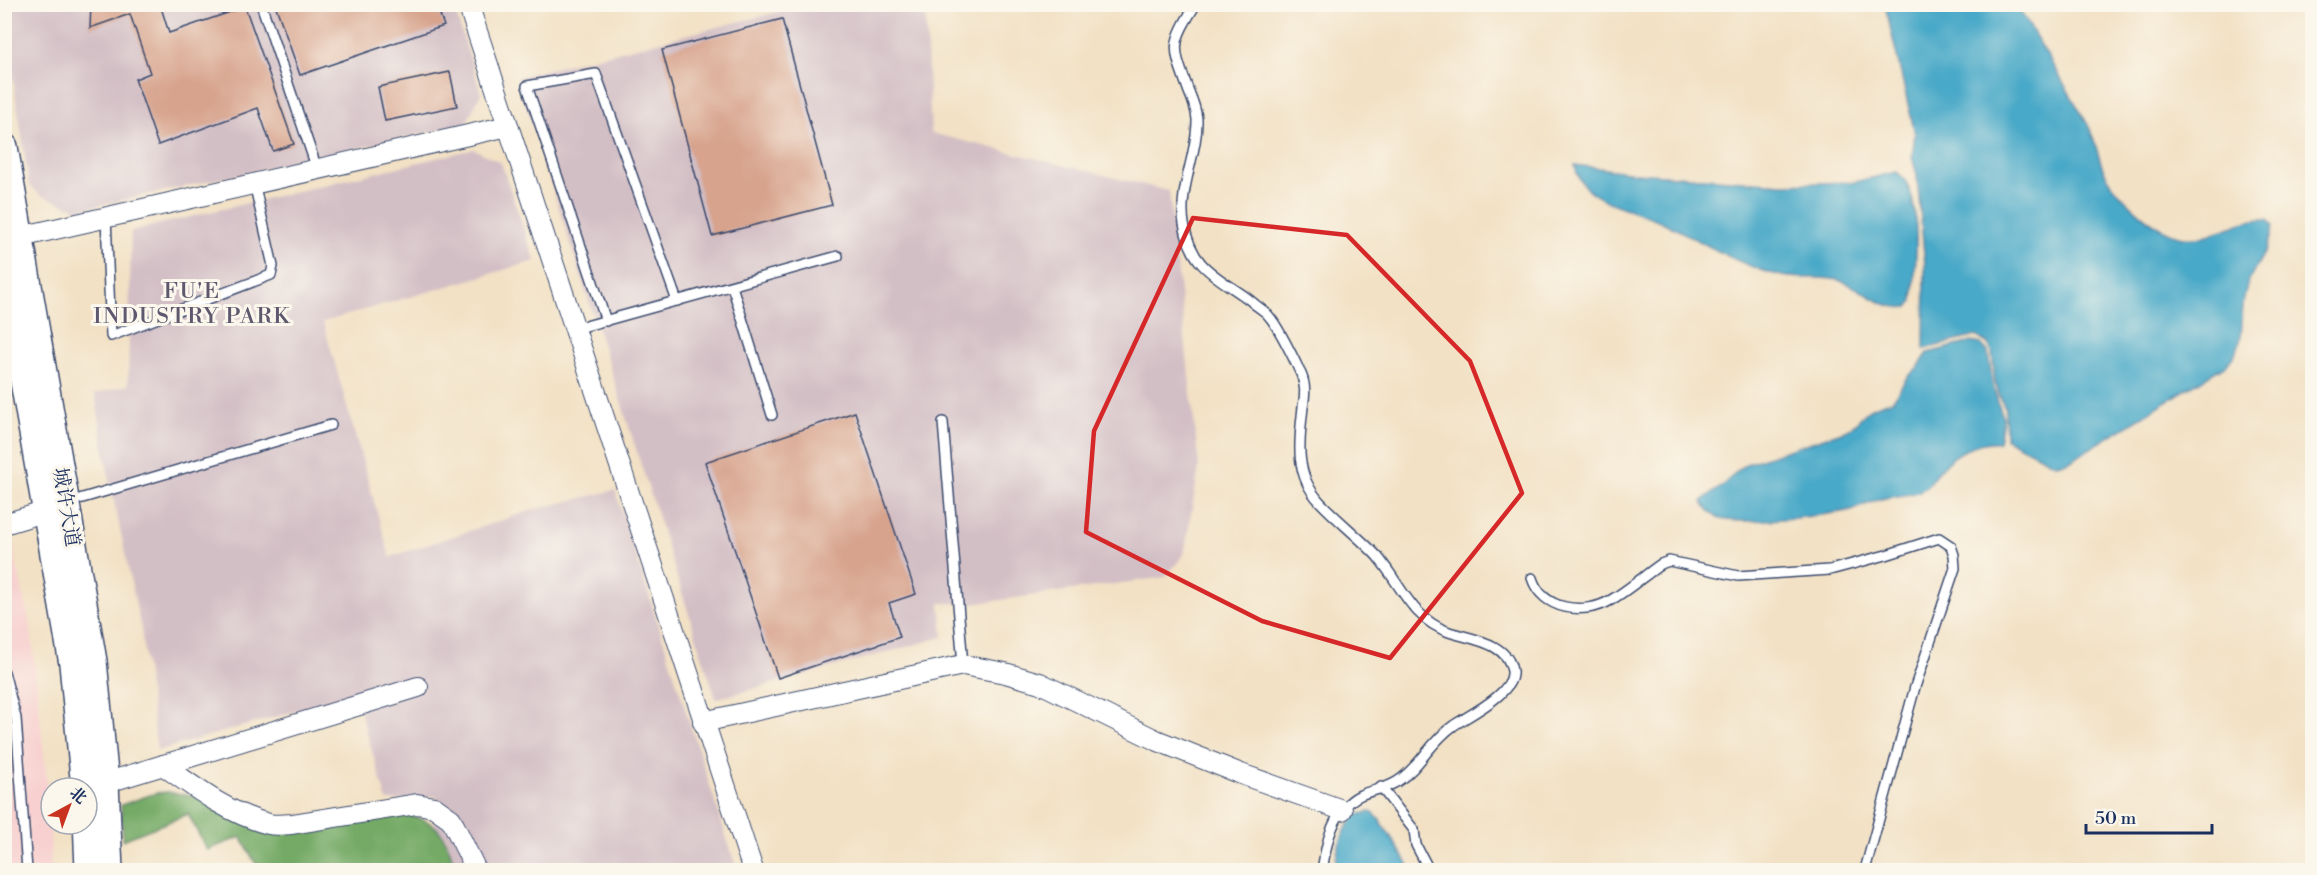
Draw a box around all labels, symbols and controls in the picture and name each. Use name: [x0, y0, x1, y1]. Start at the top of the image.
district label: FU'E INDUSTRY PARK: [93, 278, 291, 330]
street label: 城许大道: [46, 466, 85, 549]
north arrow: [39, 776, 99, 836]
text: 北: [66, 783, 91, 808]
scale bar: [2086, 797, 2212, 835]
text: 50 m: [2095, 807, 2137, 830]

